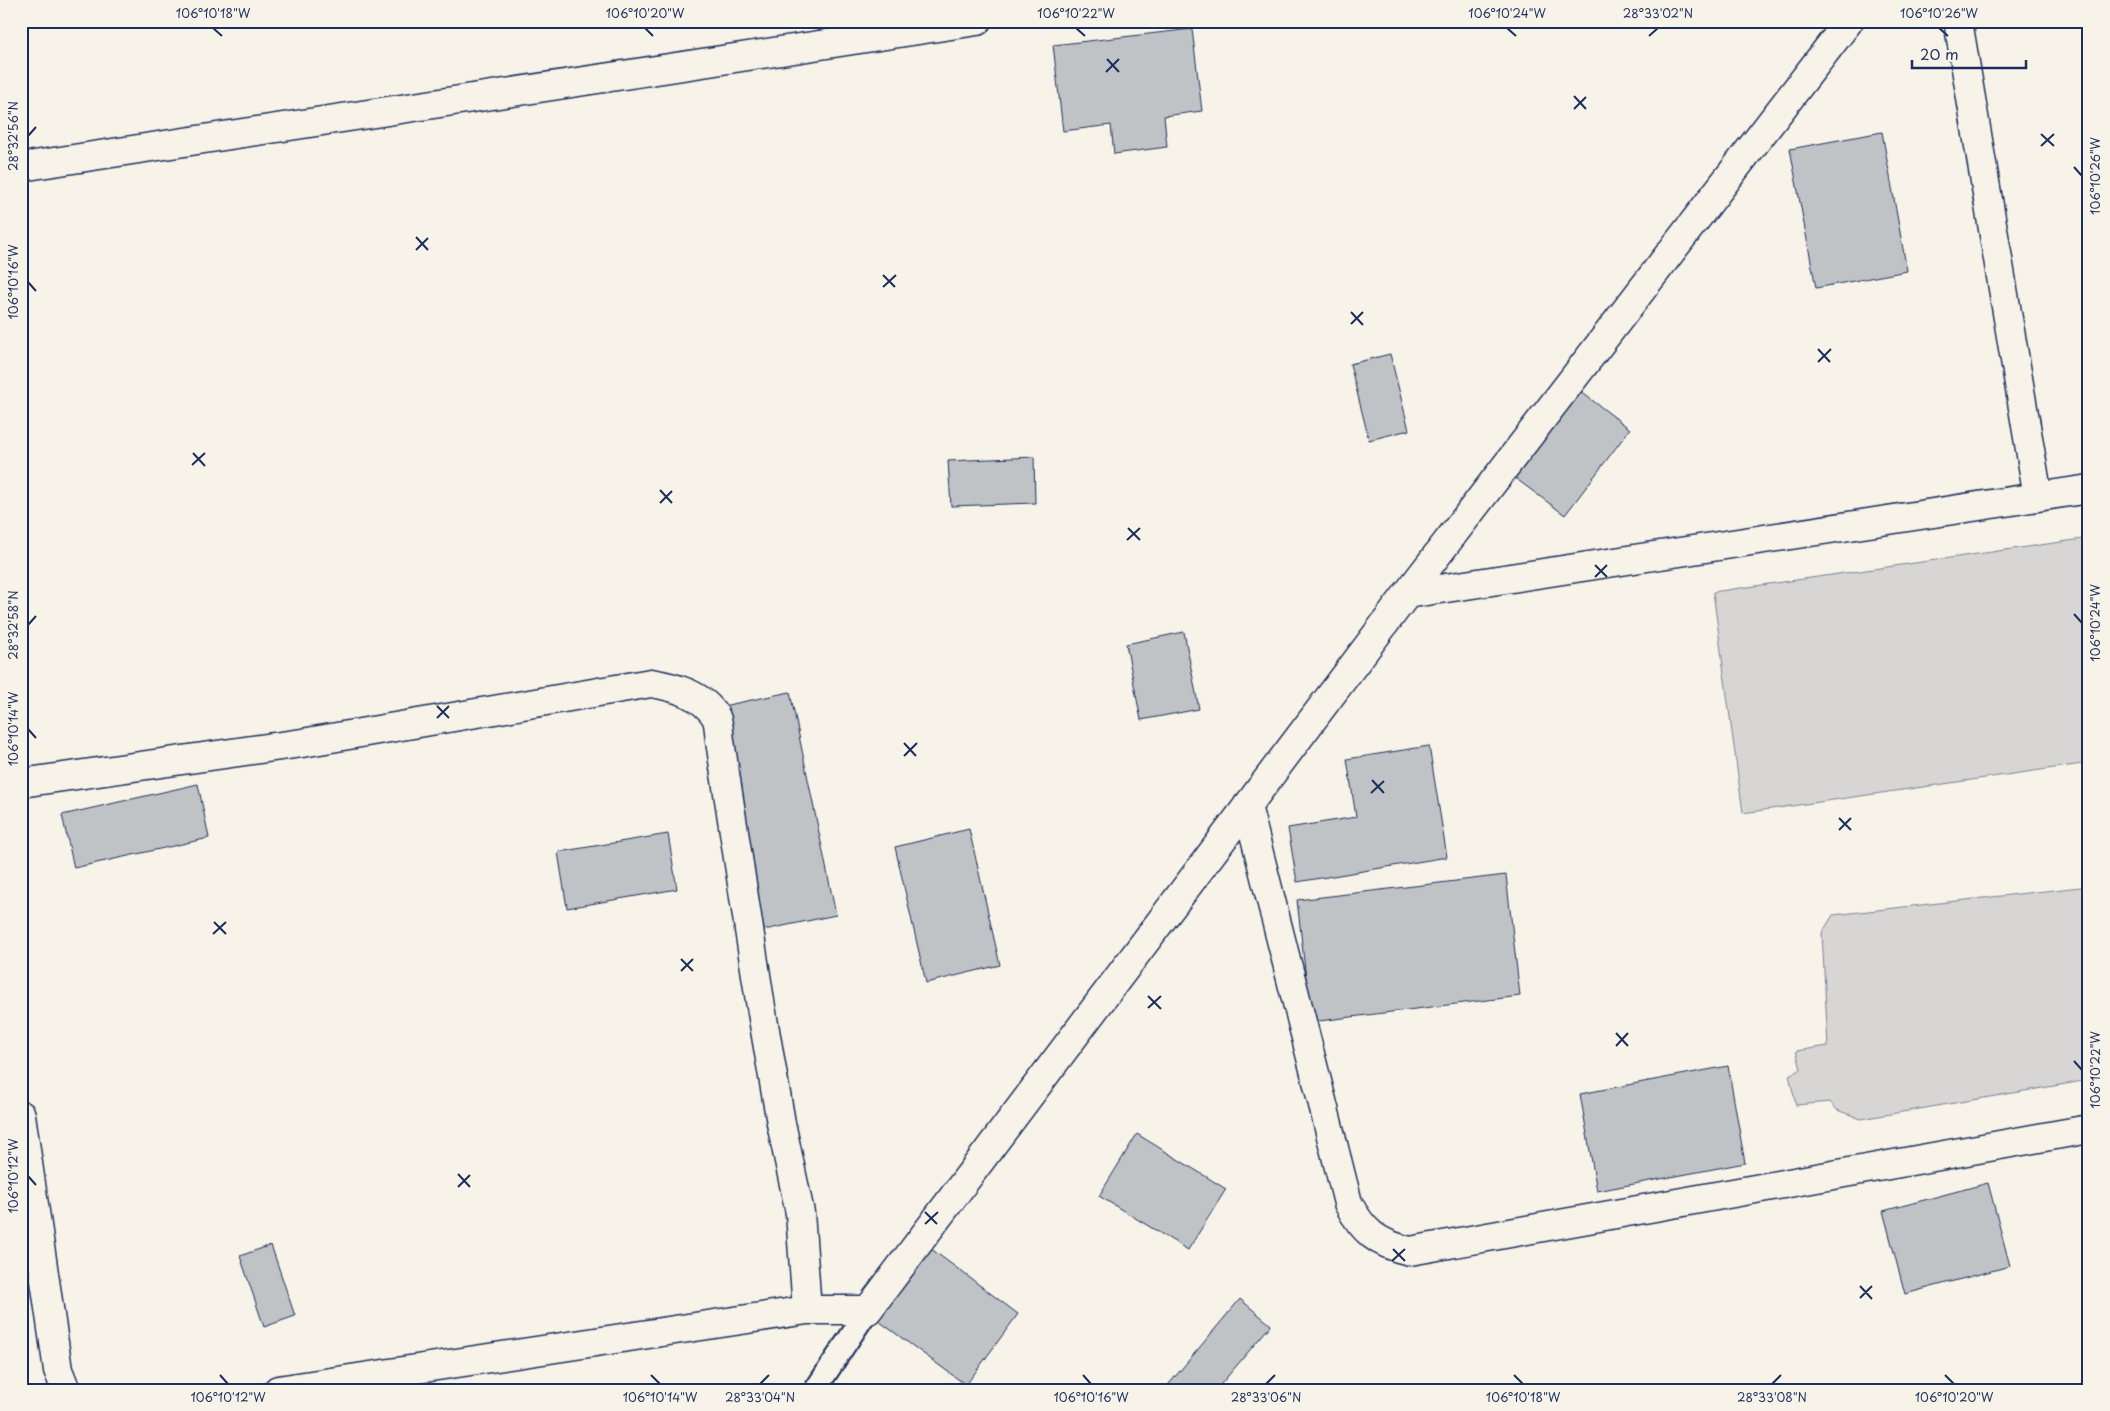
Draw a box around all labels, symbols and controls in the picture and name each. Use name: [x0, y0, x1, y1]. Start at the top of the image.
text: 106°10'18"W: [176, 4, 251, 22]
text: 106°10'20"W: [606, 4, 685, 22]
text: 106°10'22"W: [1037, 4, 1115, 22]
text: 106°10'24"W: [1468, 4, 1546, 22]
text: 28°33'02"N: [1623, 4, 1693, 22]
text: 106°10'26"W: [1900, 4, 1979, 22]
scale bar: [1912, 38, 2026, 70]
text: 20 m: [1920, 42, 1959, 65]
text: 28°32'56"N: [4, 101, 22, 171]
text: 106°10'26"W: [2086, 136, 2104, 215]
text: 106°10'16"W: [4, 244, 22, 320]
text: 106°10'24"W: [2086, 584, 2104, 662]
text: 28°32'58"N: [4, 590, 22, 660]
text: 106°10'14"W: [4, 691, 22, 766]
text: 106°10'22"W: [2086, 1031, 2104, 1109]
text: 106°10'12"W: [4, 1138, 22, 1214]
text: 106°10'12"W: [190, 1388, 266, 1406]
text: 106°10'14"W: [623, 1388, 698, 1406]
text: 28°33'04"N: [725, 1388, 795, 1406]
text: 106°10'16"W: [1053, 1388, 1129, 1406]
text: 28°33'06"N: [1231, 1388, 1301, 1406]
text: 106°10'18"W: [1486, 1388, 1561, 1406]
text: 28°33'08"N: [1737, 1388, 1807, 1406]
text: 106°10'20"W: [1915, 1388, 1994, 1406]

